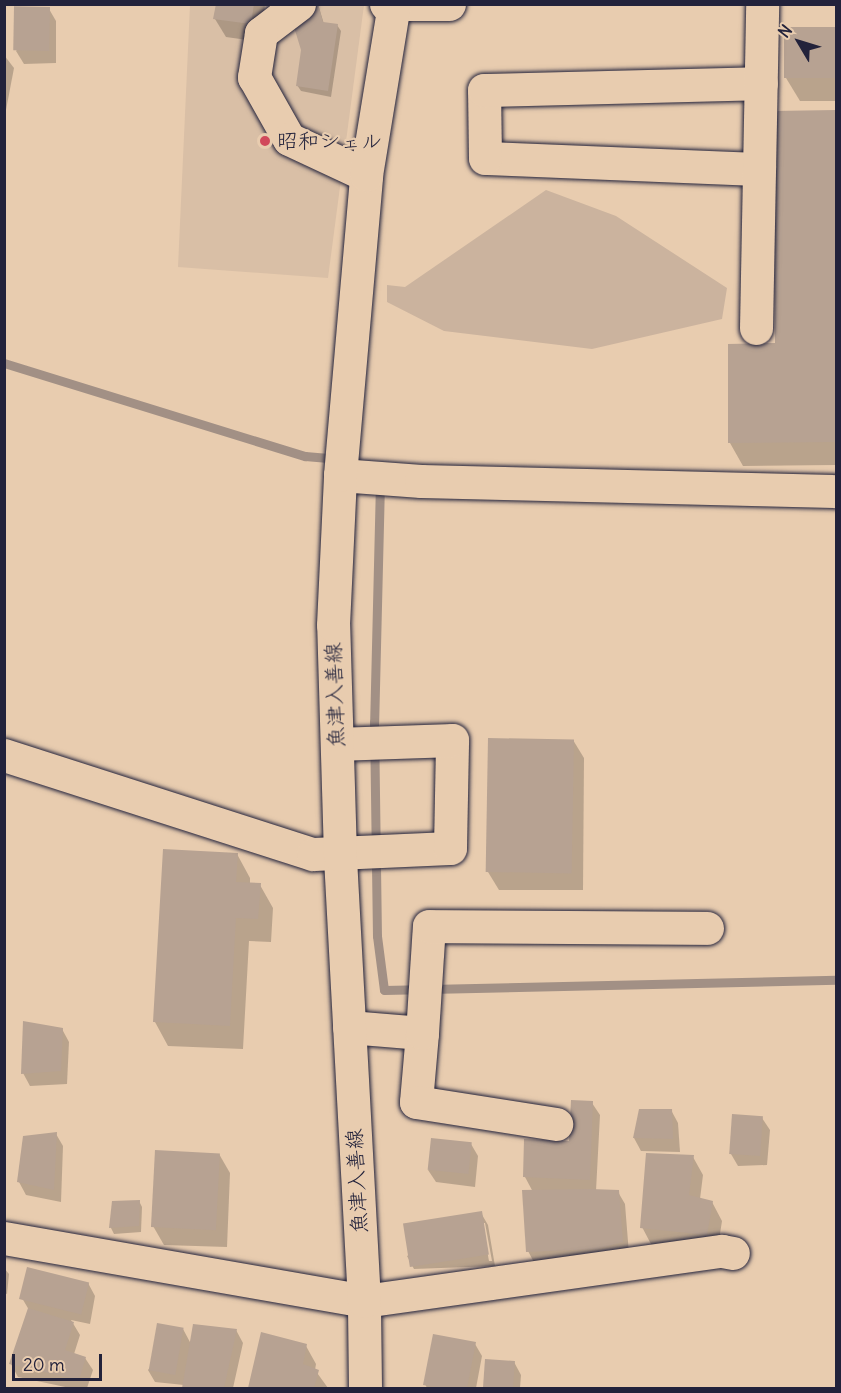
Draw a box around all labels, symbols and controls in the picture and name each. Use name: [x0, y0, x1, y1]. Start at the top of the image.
north arrow: [769, 12, 829, 72]
text: N: [774, 20, 796, 41]
place label: 昭和シェル: [277, 128, 382, 154]
marker: 昭和シェル: [258, 134, 272, 148]
street label: 魚津入善線: [321, 642, 349, 748]
street label: 魚津入善線: [342, 1128, 372, 1234]
scale bar: [15, 1342, 105, 1380]
text: 20 m: [23, 1353, 65, 1376]

